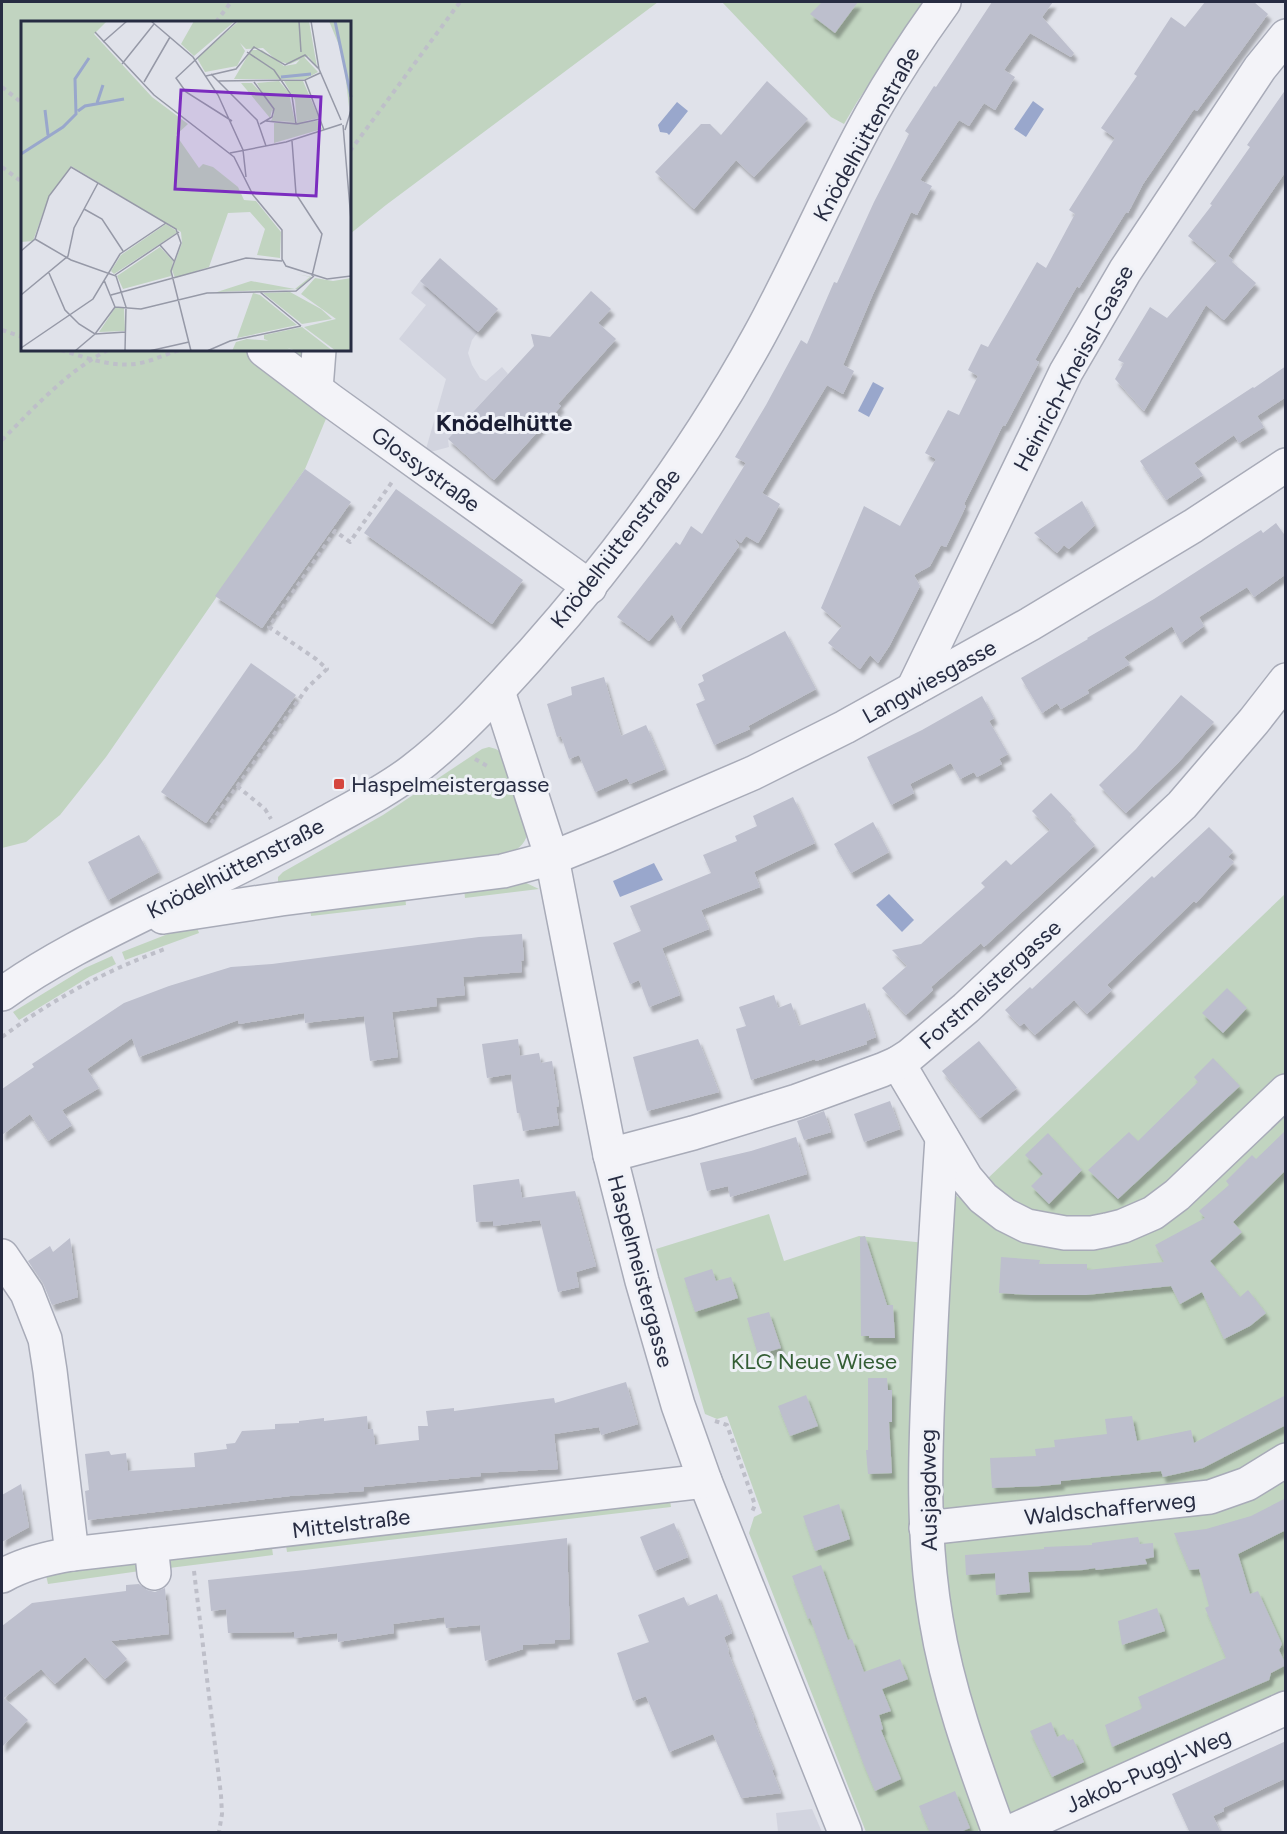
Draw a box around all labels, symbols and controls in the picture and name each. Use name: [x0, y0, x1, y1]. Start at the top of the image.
inset map: [21, 21, 351, 351]
street label: Knödelhüttenstraße: [807, 42, 926, 226]
street label: Heinrich-Kneissl-Gasse: [1008, 261, 1139, 476]
district label: Knödelhütte: [436, 408, 572, 437]
street label: Glossystraße: [366, 421, 485, 518]
street label: Knödelhüttenstraße: [545, 463, 686, 634]
street label: Langwiesgasse: [857, 633, 1001, 729]
place label: Haspelmeistergasse: [351, 771, 549, 798]
marker: Haspelmeistergasse: [332, 777, 346, 791]
street label: Knödelhüttenstraße: [142, 812, 328, 925]
street label: Forstmeistergasse: [914, 914, 1067, 1055]
street label: Haspelmeistergasse: [602, 1172, 679, 1370]
park label: KLG Neue Wiese: [731, 1348, 897, 1375]
street label: Ausjagdweg: [914, 1429, 943, 1551]
street label: Waldschafferweg: [1023, 1486, 1197, 1531]
street label: Mittelstraße: [290, 1503, 412, 1544]
street label: Jakob-Puggl-Weg: [1062, 1722, 1235, 1819]

